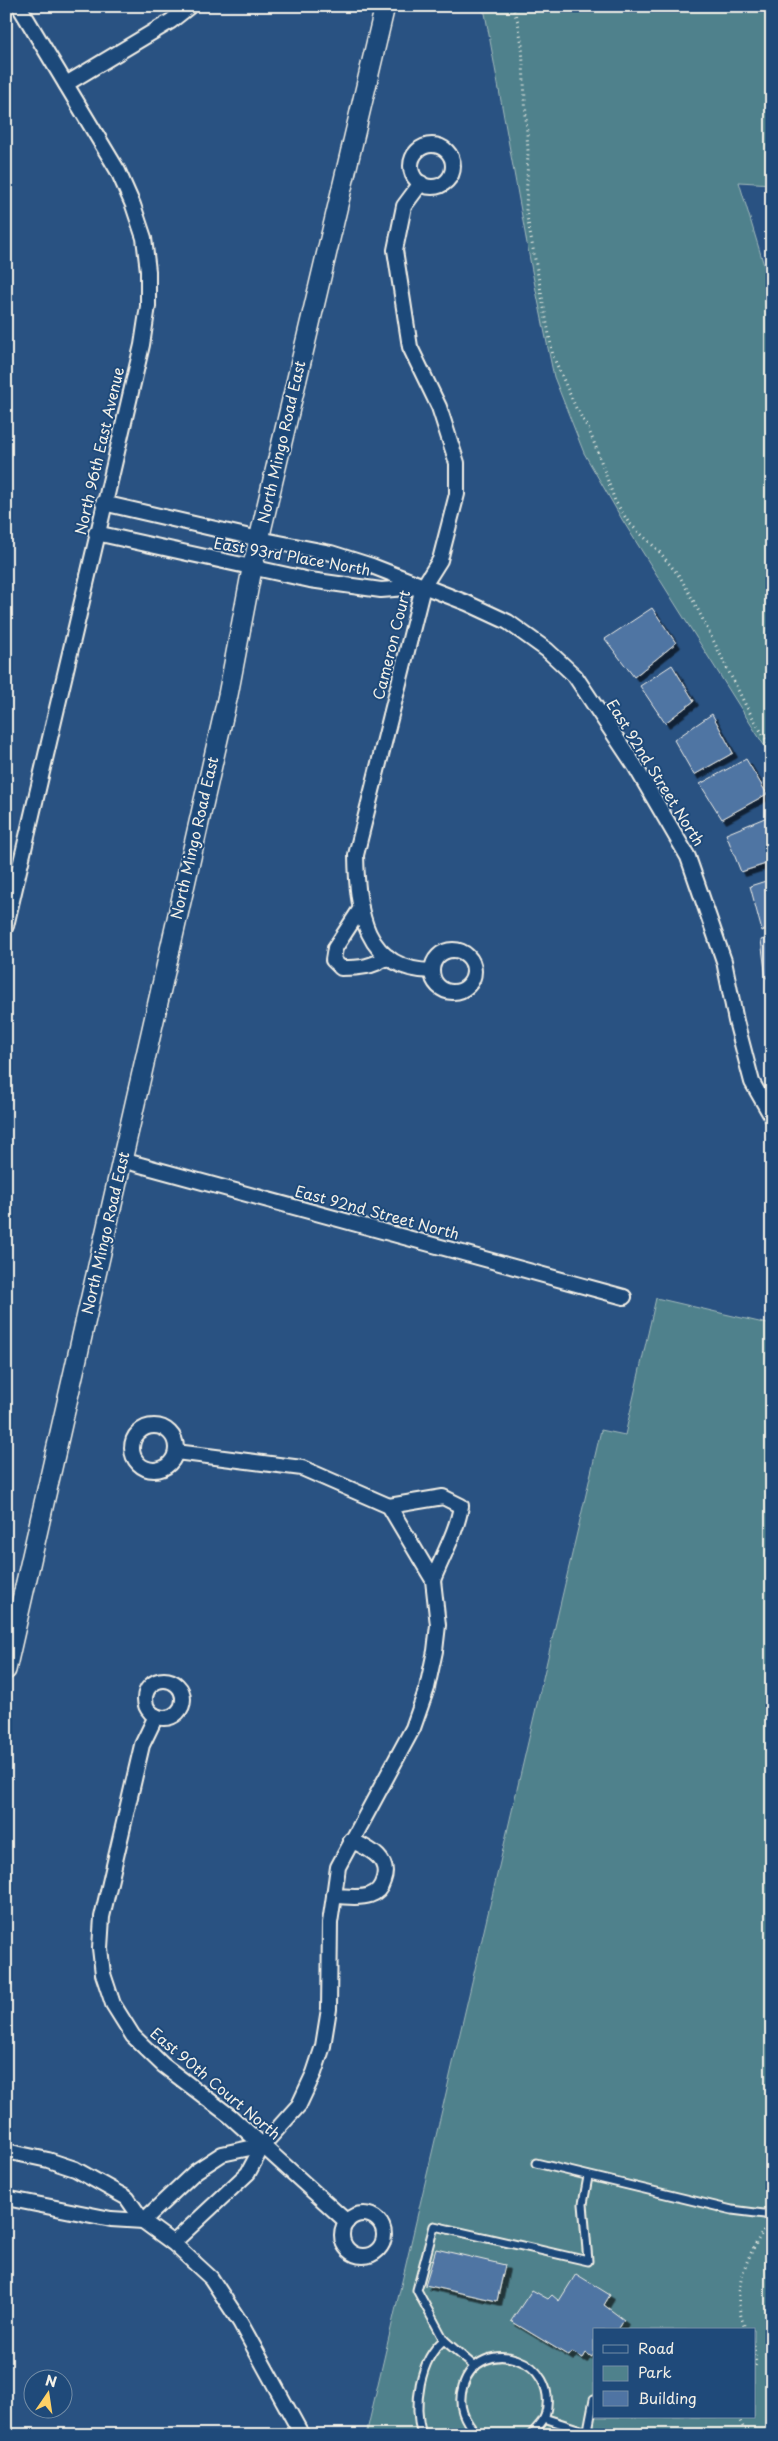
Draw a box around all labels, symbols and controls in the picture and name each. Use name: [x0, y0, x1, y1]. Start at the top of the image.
street label: North Mingo Road East: [251, 358, 310, 525]
street label: North 96th East Avenue: [68, 365, 129, 537]
street label: East 93rd Place North: [212, 530, 372, 581]
street label: Cameron Court: [366, 587, 415, 702]
street label: East 92nd Street North: [602, 694, 711, 850]
street label: North Mingo Road East: [164, 754, 223, 921]
street label: North Mingo Road East: [75, 1149, 134, 1316]
street label: East 92nd Street North: [293, 1179, 462, 1245]
street label: East 90th Court North: [146, 2021, 286, 2144]
legend: [593, 2328, 756, 2418]
text: Road: [638, 2336, 674, 2359]
text: Park: [638, 2360, 672, 2383]
north arrow: [22, 2368, 72, 2418]
text: N: [43, 2369, 59, 2392]
text: Building: [638, 2386, 697, 2409]

